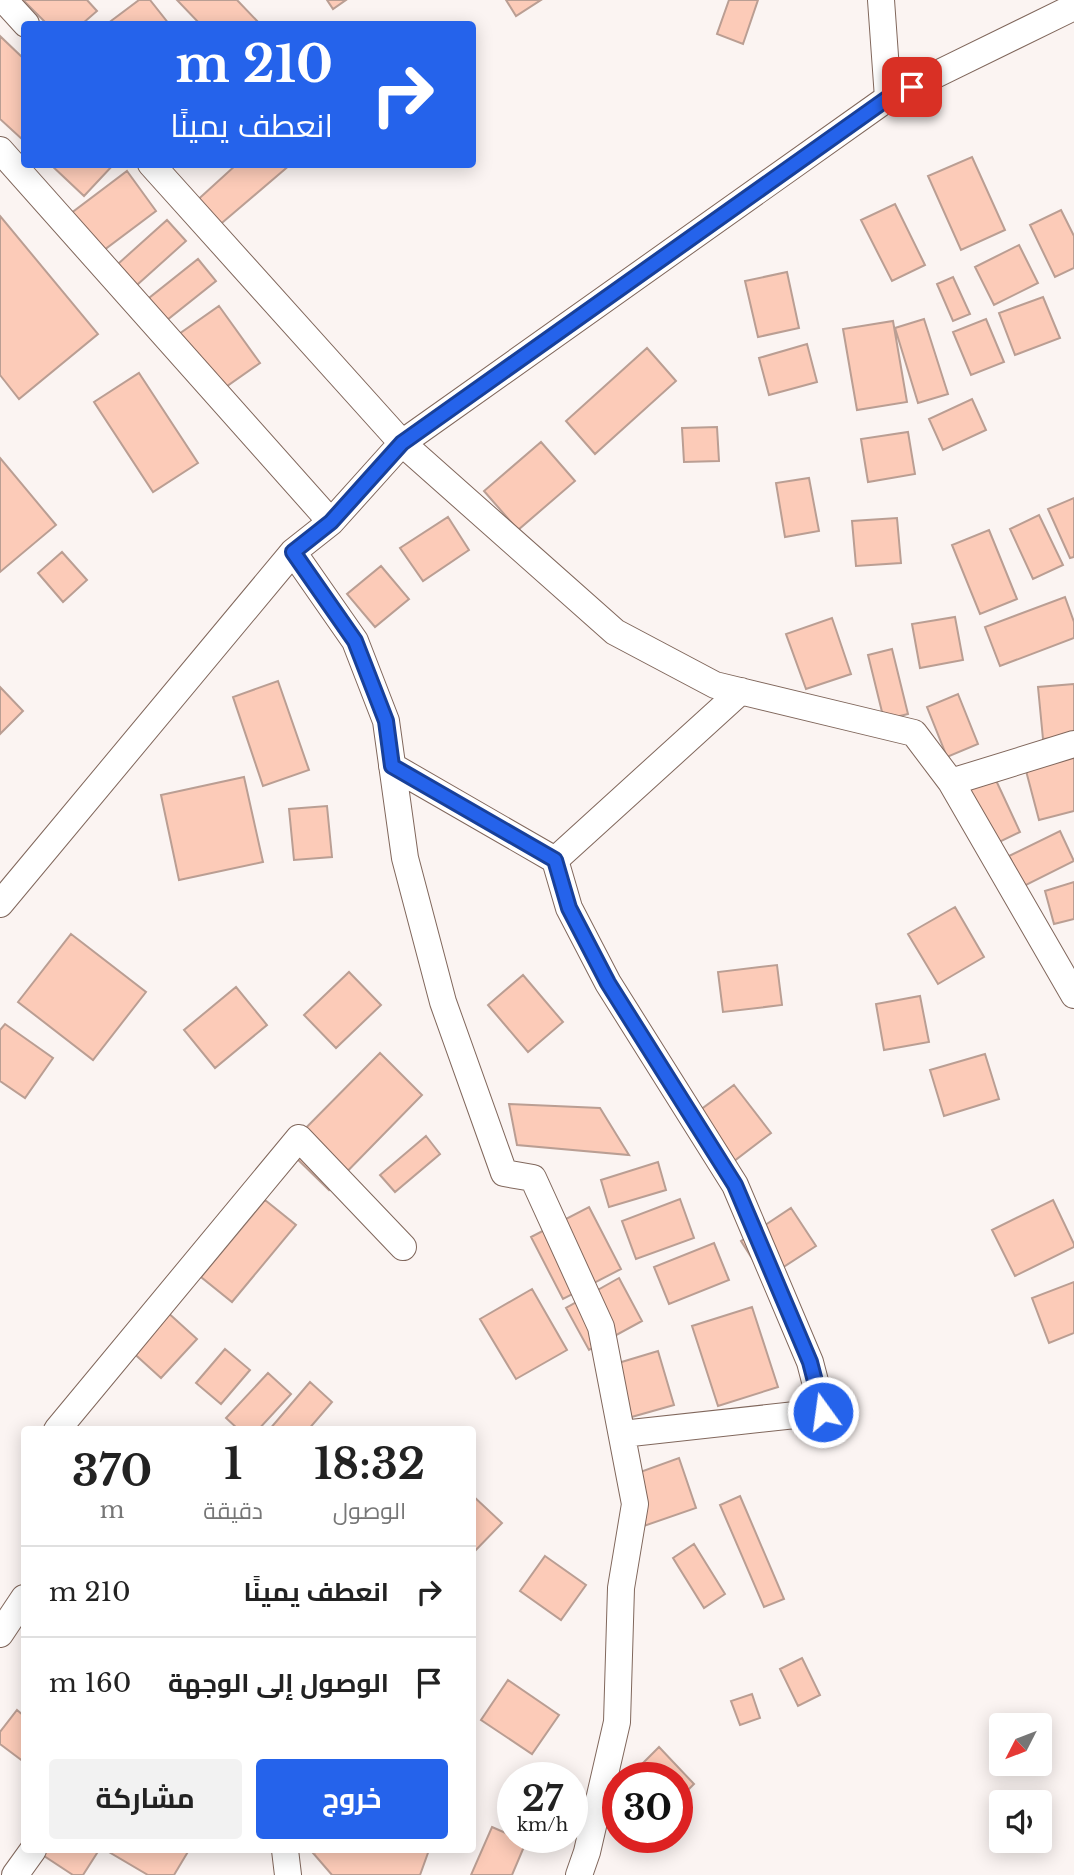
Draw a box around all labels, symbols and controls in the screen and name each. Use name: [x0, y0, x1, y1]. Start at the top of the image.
text: 210 m: [175, 34, 333, 95]
icon: right: [357, 49, 448, 140]
pin: [882, 57, 942, 117]
icon: arrive: [893, 68, 931, 106]
text: انعطف يمينًا: [170, 106, 333, 146]
position arrow: [786, 1375, 860, 1449]
text: 1: [224, 1438, 242, 1490]
text: 18:32: [314, 1438, 425, 1490]
text: 370: [72, 1445, 152, 1497]
text: m: [100, 1496, 124, 1524]
text: دقيقة: [203, 1497, 263, 1525]
text: الوصول: [333, 1497, 406, 1525]
icon: right: [410, 1573, 448, 1611]
text: 210 m: [49, 1576, 131, 1608]
text: انعطف يمينًا: [243, 1576, 389, 1608]
icon: arrive: [410, 1664, 448, 1702]
text: 160 m: [49, 1667, 131, 1699]
text: الوصول إلى الوجهة: [168, 1667, 389, 1699]
north arrow: [989, 1713, 1052, 1776]
map controls: [989, 1713, 1052, 1853]
button: مشاركة: [49, 1759, 242, 1839]
button: خروج: [256, 1759, 448, 1839]
speed limit sign: 30: [602, 1762, 693, 1853]
text: 27: [522, 1777, 563, 1820]
button: sound: [989, 1790, 1052, 1853]
text: km/h: [517, 1814, 568, 1836]

